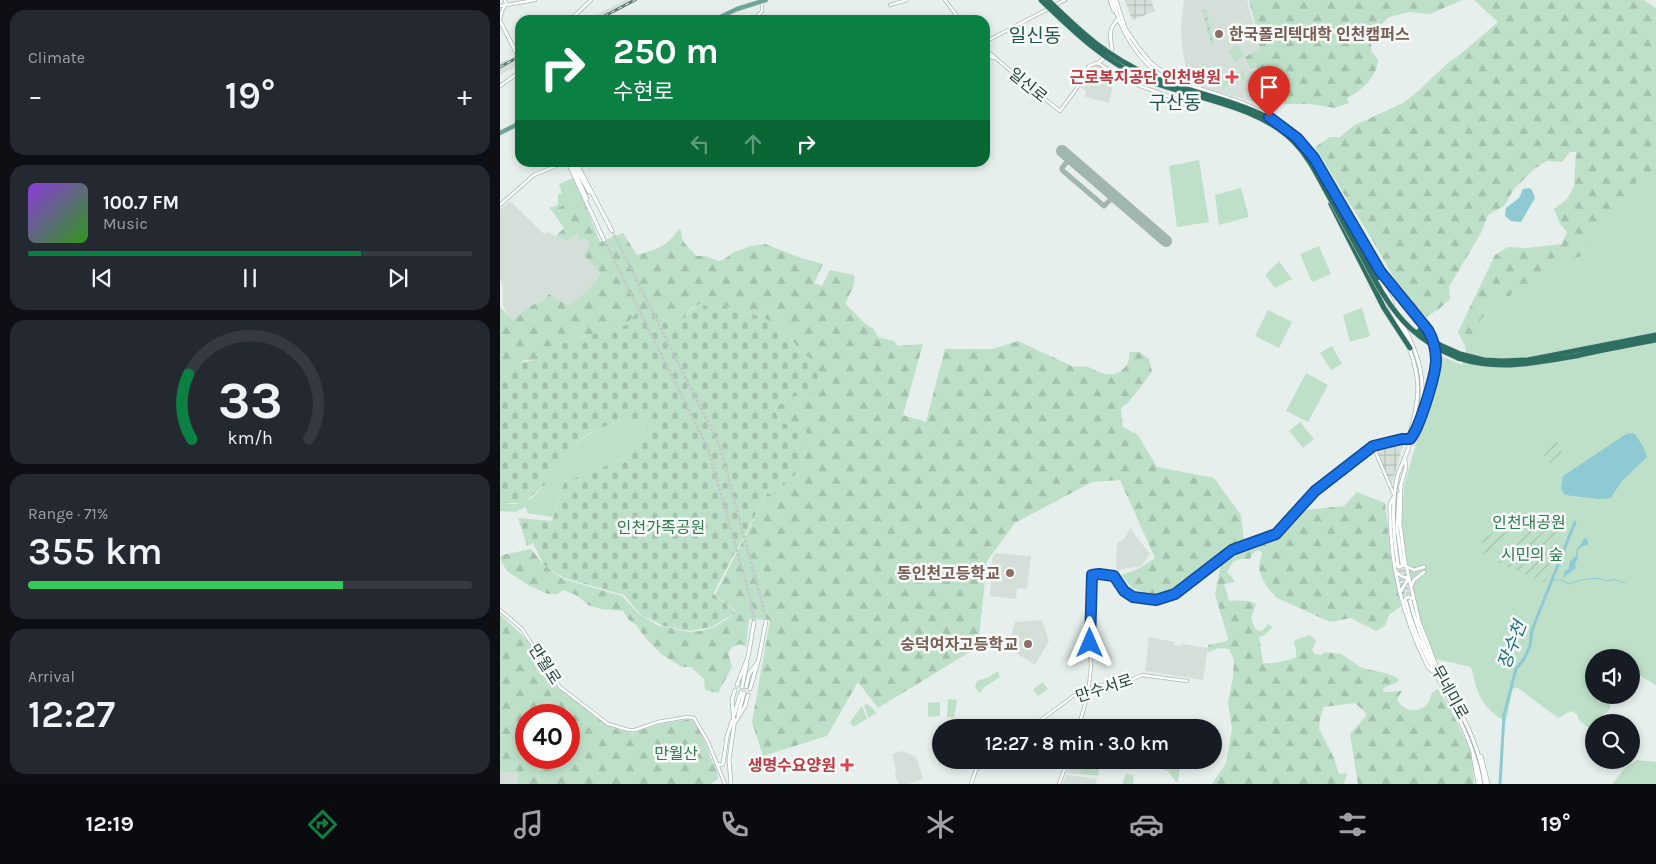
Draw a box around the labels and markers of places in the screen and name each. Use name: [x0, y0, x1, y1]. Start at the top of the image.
place label: 한국폴리텍대학 인천캠퍼스: [1229, 25, 1410, 44]
marker: 한국폴리텍대학 인천캠퍼스: [1213, 28, 1225, 40]
pin: [1248, 66, 1290, 117]
place label: 근로복지공단 인천병원: [1070, 68, 1221, 87]
marker: 근로복지공단 인천병원: [1225, 70, 1239, 84]
place label: 동인천고등학교: [897, 564, 1000, 583]
marker: 동인천고등학교: [1004, 567, 1016, 579]
place label: 숭덕여자고등학교: [900, 635, 1018, 654]
marker: 숭덕여자고등학교: [1022, 638, 1034, 650]
place label: 생명수요양원: [748, 756, 836, 775]
marker: 생명수요양원: [840, 758, 854, 772]

